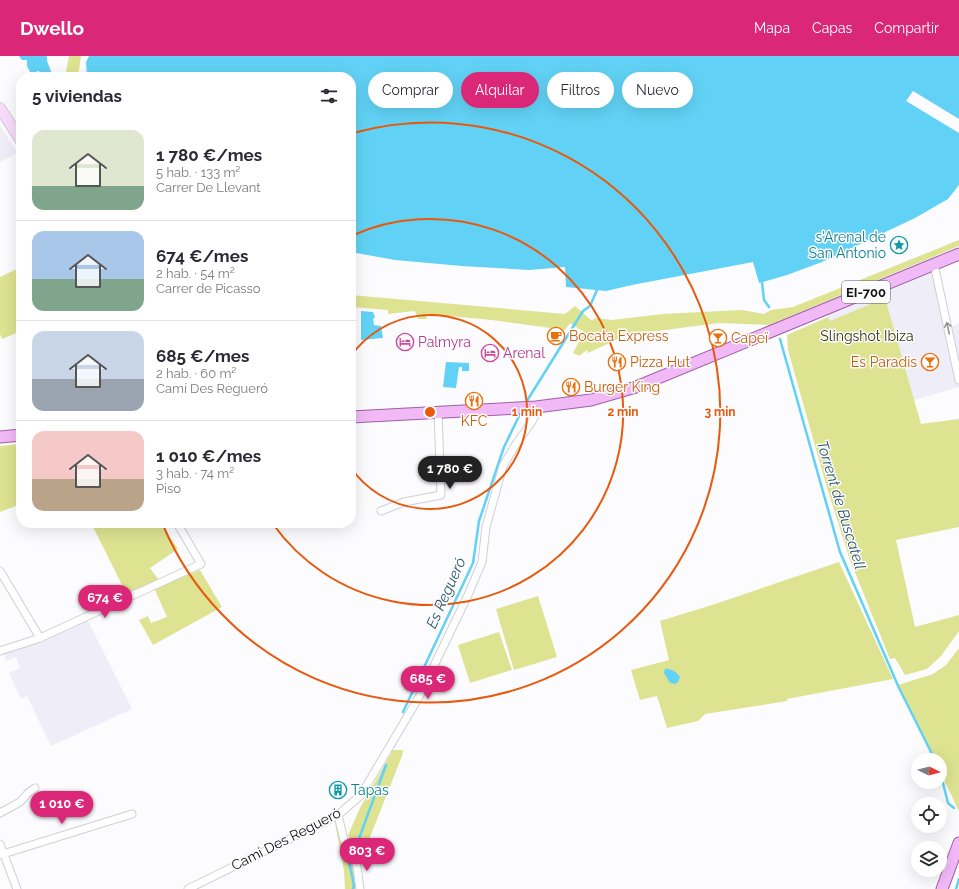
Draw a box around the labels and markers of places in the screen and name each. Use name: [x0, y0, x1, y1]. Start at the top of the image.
place label: s'Arenal de San Antonio: [809, 229, 886, 261]
place icon: s'Arenal de San Antonio: [889, 235, 909, 255]
cafe icon: Bocata Express: [546, 326, 566, 346]
place label: Bocata Express: [569, 328, 669, 344]
bar icon: Capeï: [708, 328, 728, 348]
place label: Capeï: [731, 330, 768, 346]
hotel icon: Palmyra: [395, 332, 415, 352]
place label: Palmyra: [418, 334, 471, 350]
hotel icon: Arenal: [480, 343, 500, 363]
place label: Arenal: [503, 345, 545, 361]
restaurant icon: Pizza Hut: [607, 352, 627, 372]
bar icon: Es Paradis: [920, 352, 940, 372]
place label: Pizza Hut: [630, 354, 690, 370]
place label: Es Paradis: [851, 354, 917, 370]
restaurant icon: Burger King: [561, 377, 581, 397]
place label: Burger King: [584, 379, 660, 395]
restaurant icon: KFC: [464, 391, 484, 411]
centre of rings: [423, 405, 437, 419]
place label: KFC: [461, 413, 488, 429]
pin: 1 780 €: [413, 456, 487, 490]
pin: 674 €: [77, 585, 133, 619]
pin: 685 €: [400, 666, 456, 700]
building icon: Tapas: [328, 780, 348, 800]
place label: Tapas: [351, 782, 389, 798]
pin: 1 010 €: [25, 791, 99, 825]
pin: 803 €: [339, 838, 395, 872]

